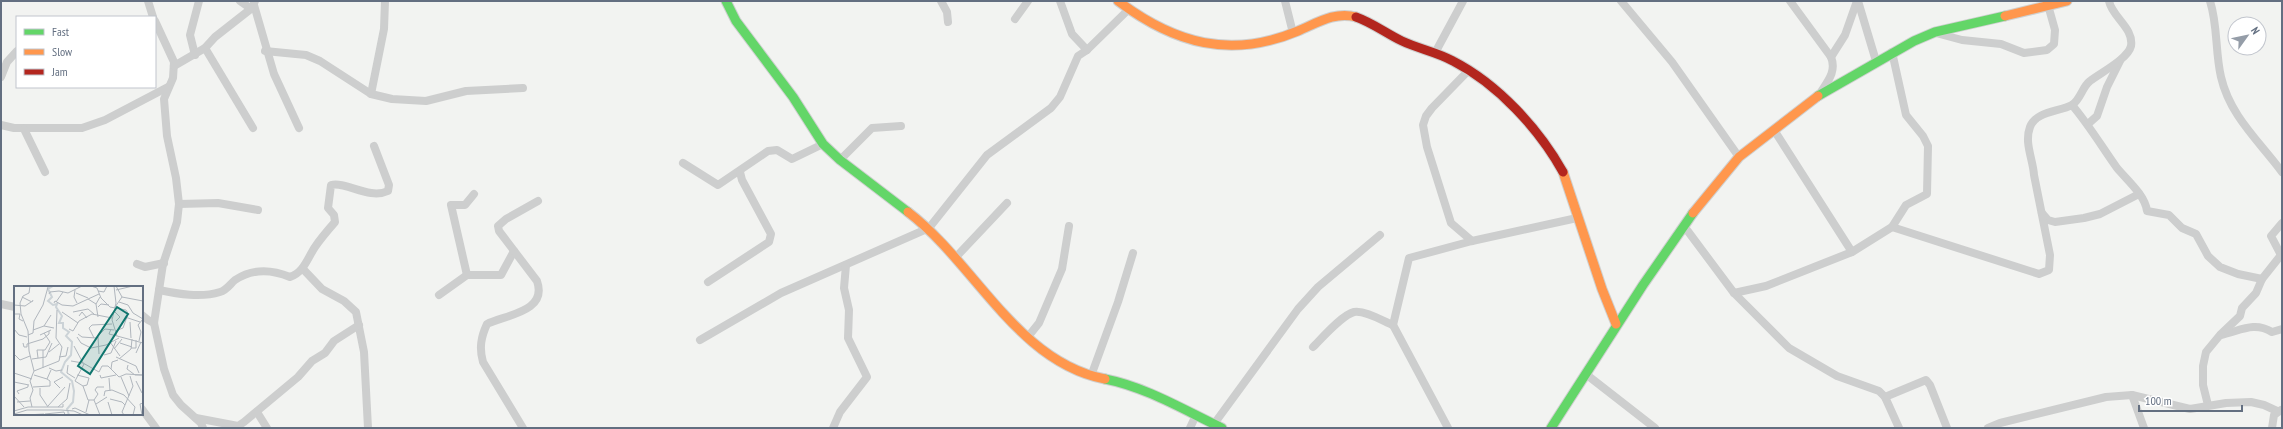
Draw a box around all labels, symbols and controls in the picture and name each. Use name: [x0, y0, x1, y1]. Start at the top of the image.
legend: [16, 16, 156, 88]
north arrow: [2227, 16, 2267, 56]
text: Fast: [52, 24, 70, 39]
text: N: [2248, 24, 2263, 37]
text: Slow: [52, 44, 73, 59]
text: Jam: [51, 64, 68, 79]
inset map: [14, 286, 143, 415]
scale bar: [2139, 387, 2242, 413]
text: 100 m: [2145, 393, 2172, 408]

